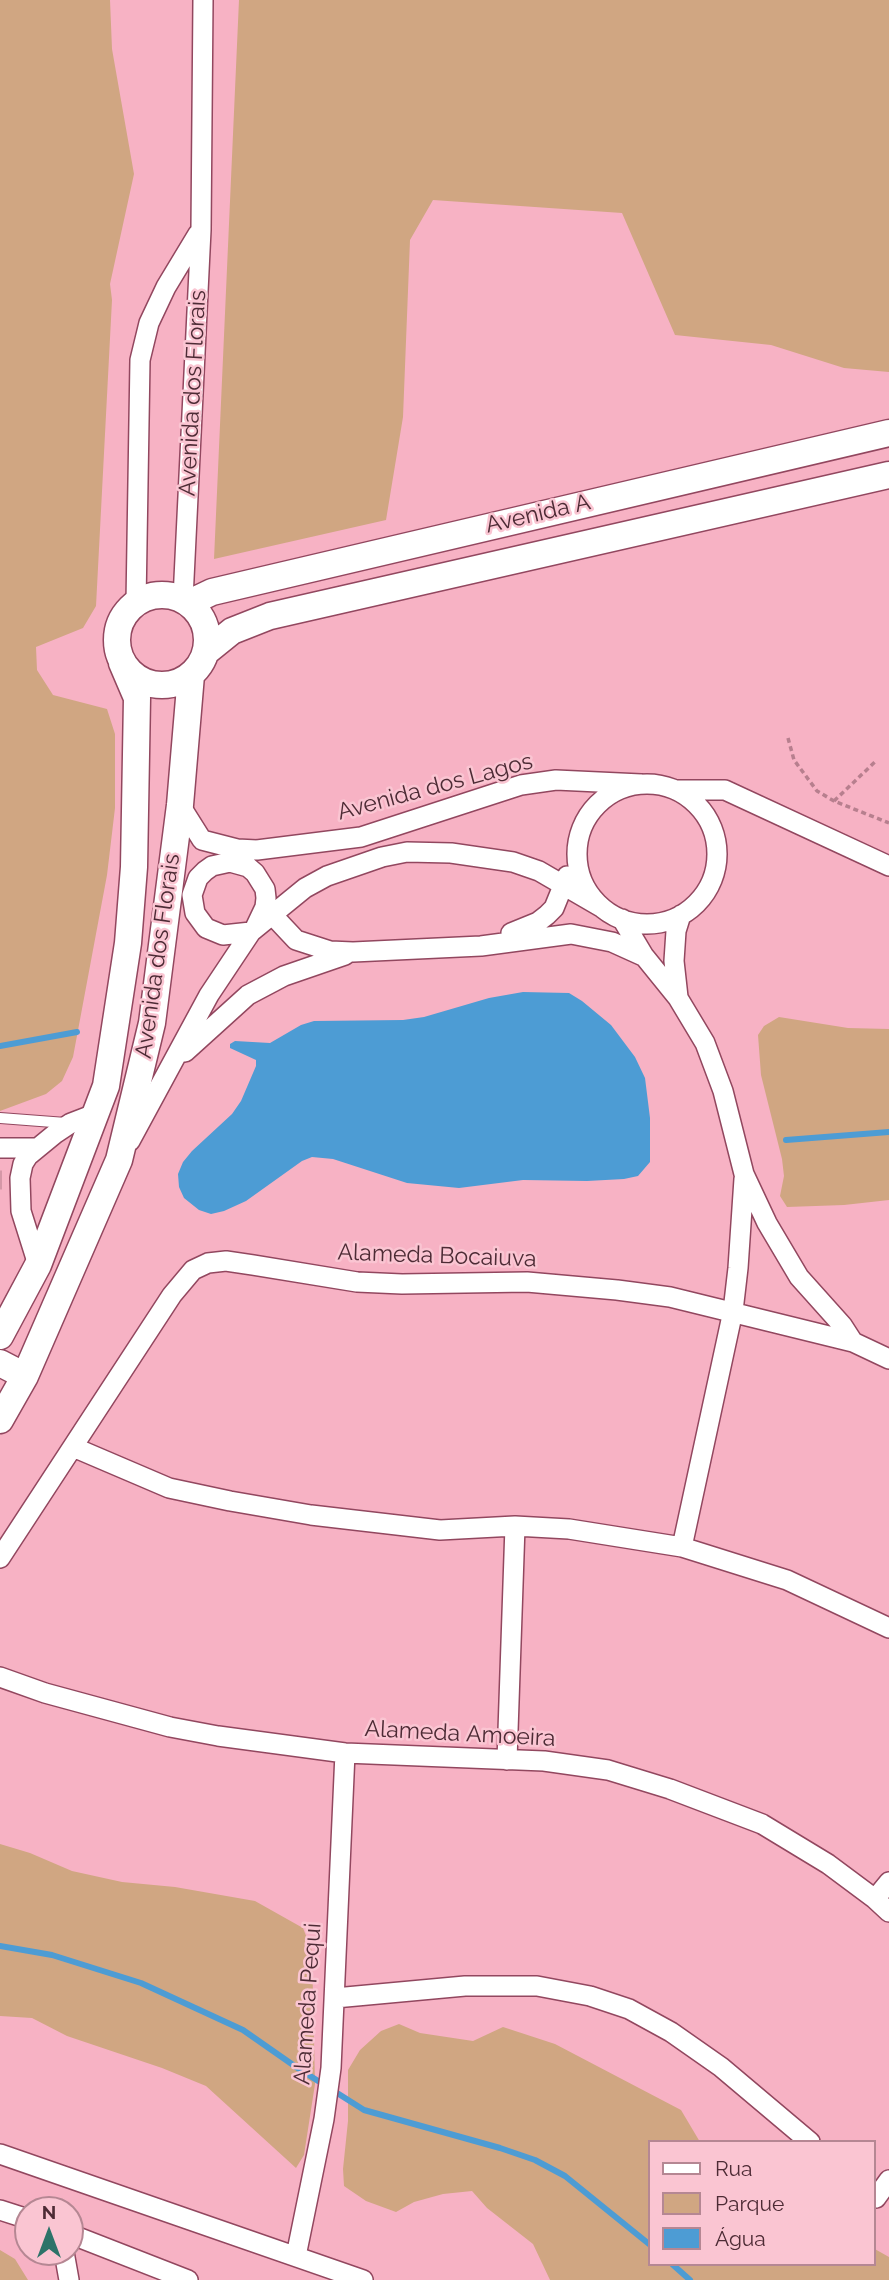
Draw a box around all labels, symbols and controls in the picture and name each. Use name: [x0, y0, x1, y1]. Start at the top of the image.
street label: Avenida dos Florais: [174, 289, 212, 497]
street label: Avenida A: [483, 489, 593, 539]
street label: Avenida dos Lagos: [334, 748, 536, 826]
street label: Avenida dos Florais: [130, 852, 186, 1060]
street label: Alameda Bocaiuva: [337, 1239, 537, 1273]
street label: Alameda Amoeira: [364, 1715, 556, 1753]
street label: Alameda Pequi: [289, 1922, 327, 2086]
legend: [648, 2140, 875, 2266]
text: Rua: [715, 2156, 752, 2181]
text: Parque: [715, 2191, 784, 2216]
north arrow: [14, 2196, 84, 2266]
text: N: [42, 2201, 56, 2223]
text: Água: [715, 2226, 766, 2251]

